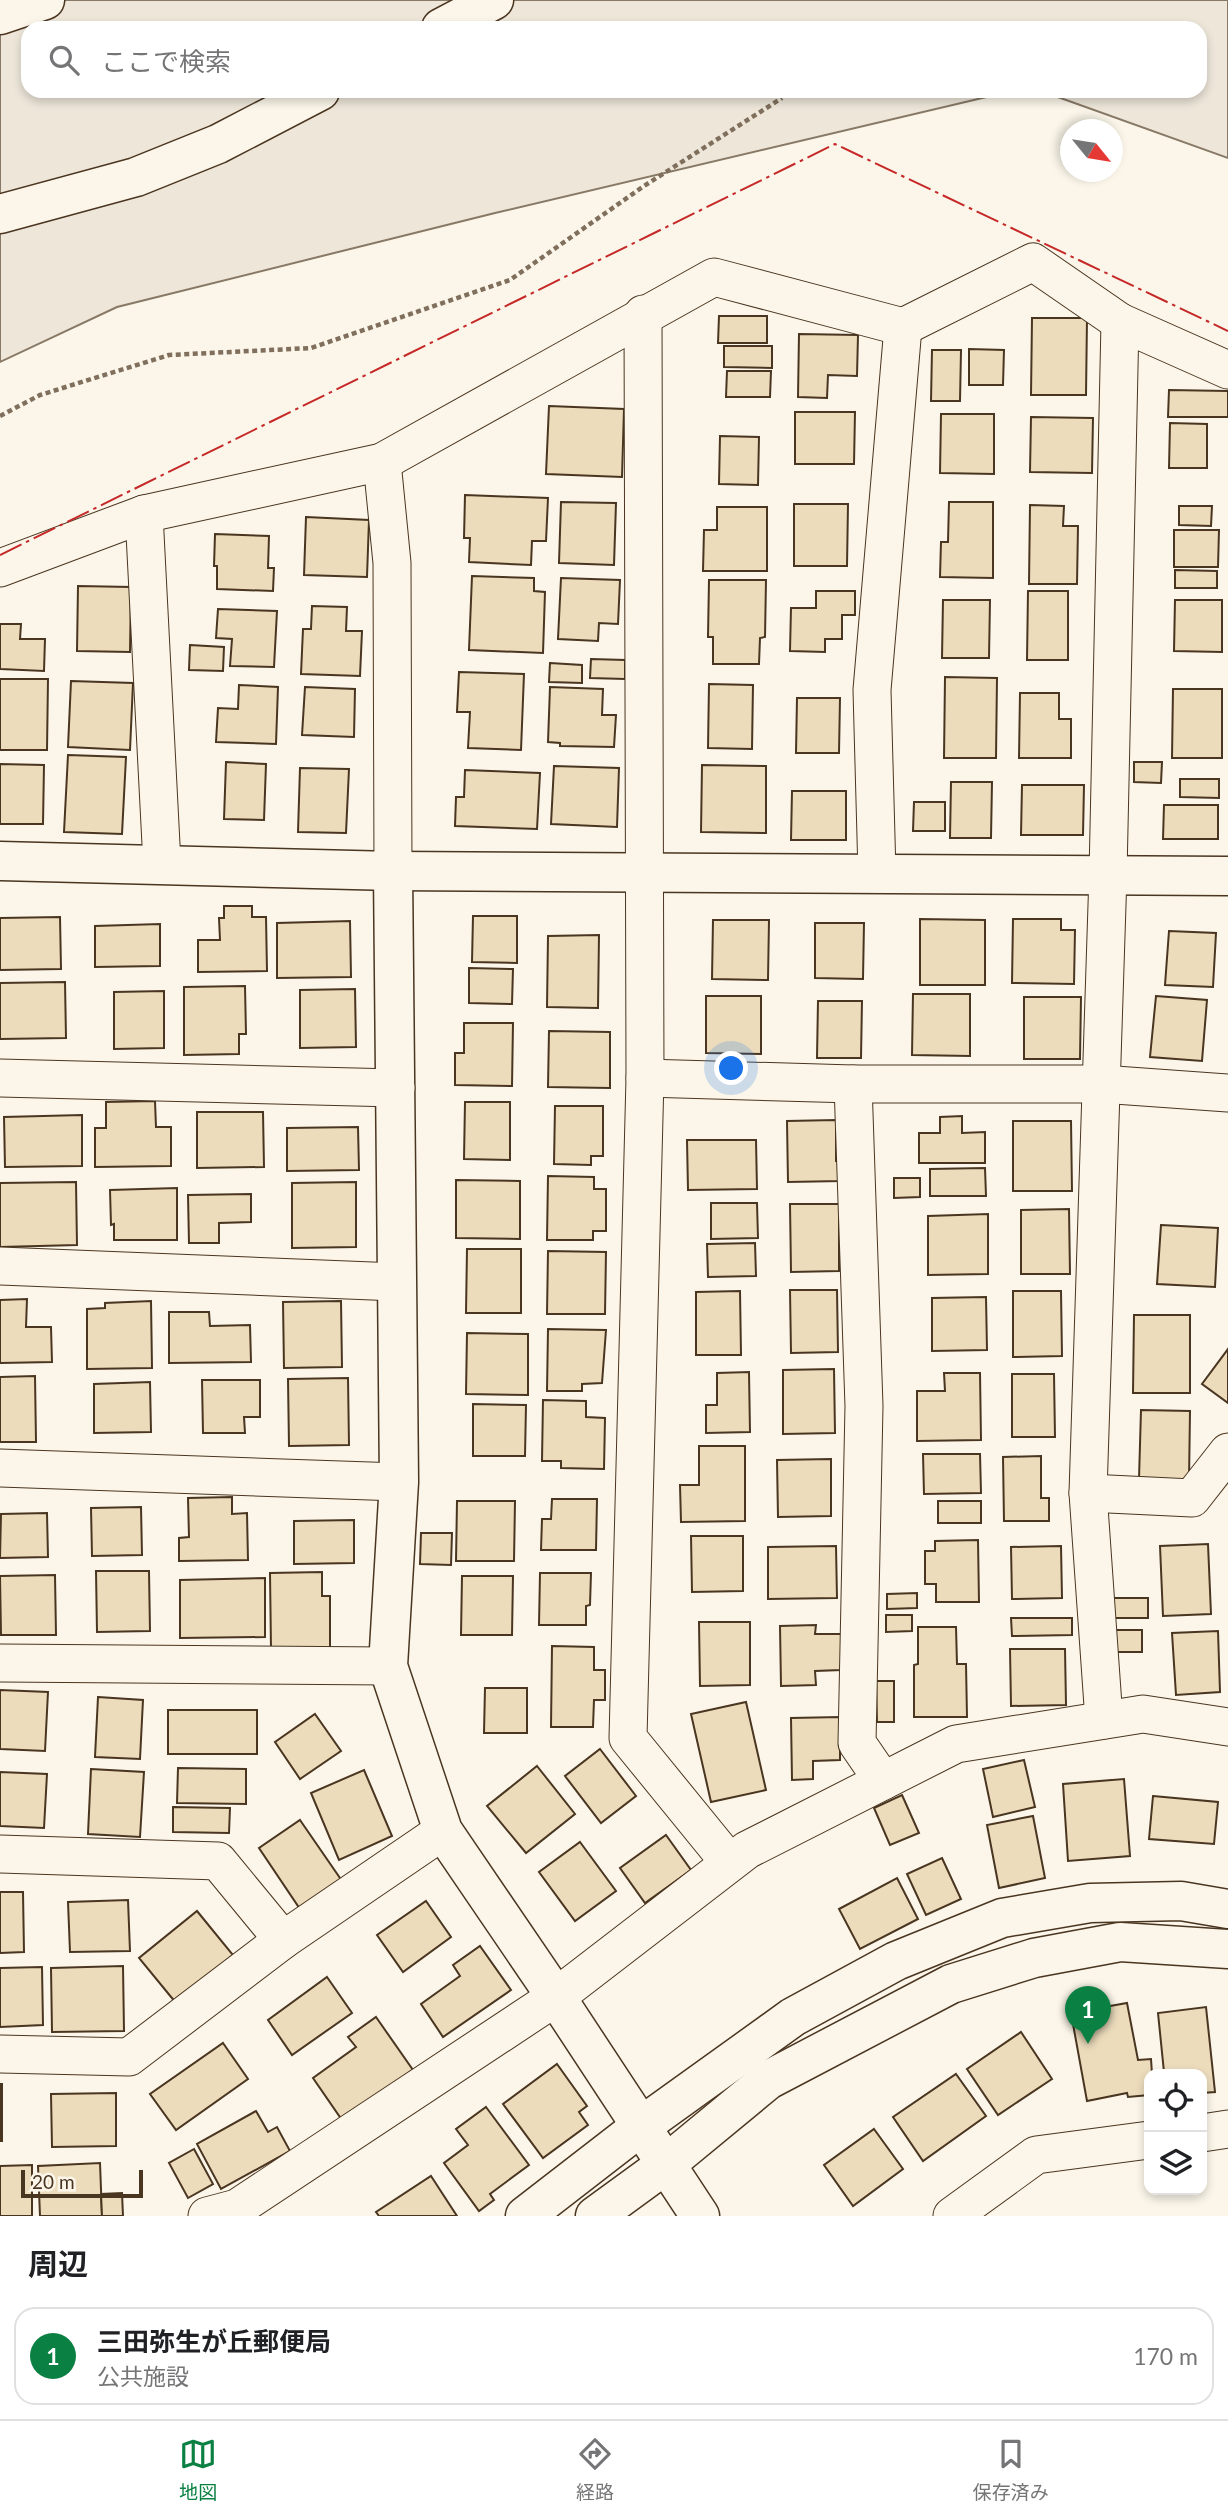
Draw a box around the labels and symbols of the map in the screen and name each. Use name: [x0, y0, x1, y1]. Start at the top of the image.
north arrow: [1060, 119, 1123, 182]
your location: [714, 1051, 748, 1085]
pin: 1: [1065, 1986, 1111, 2044]
scale bar: [21, 2167, 144, 2199]

